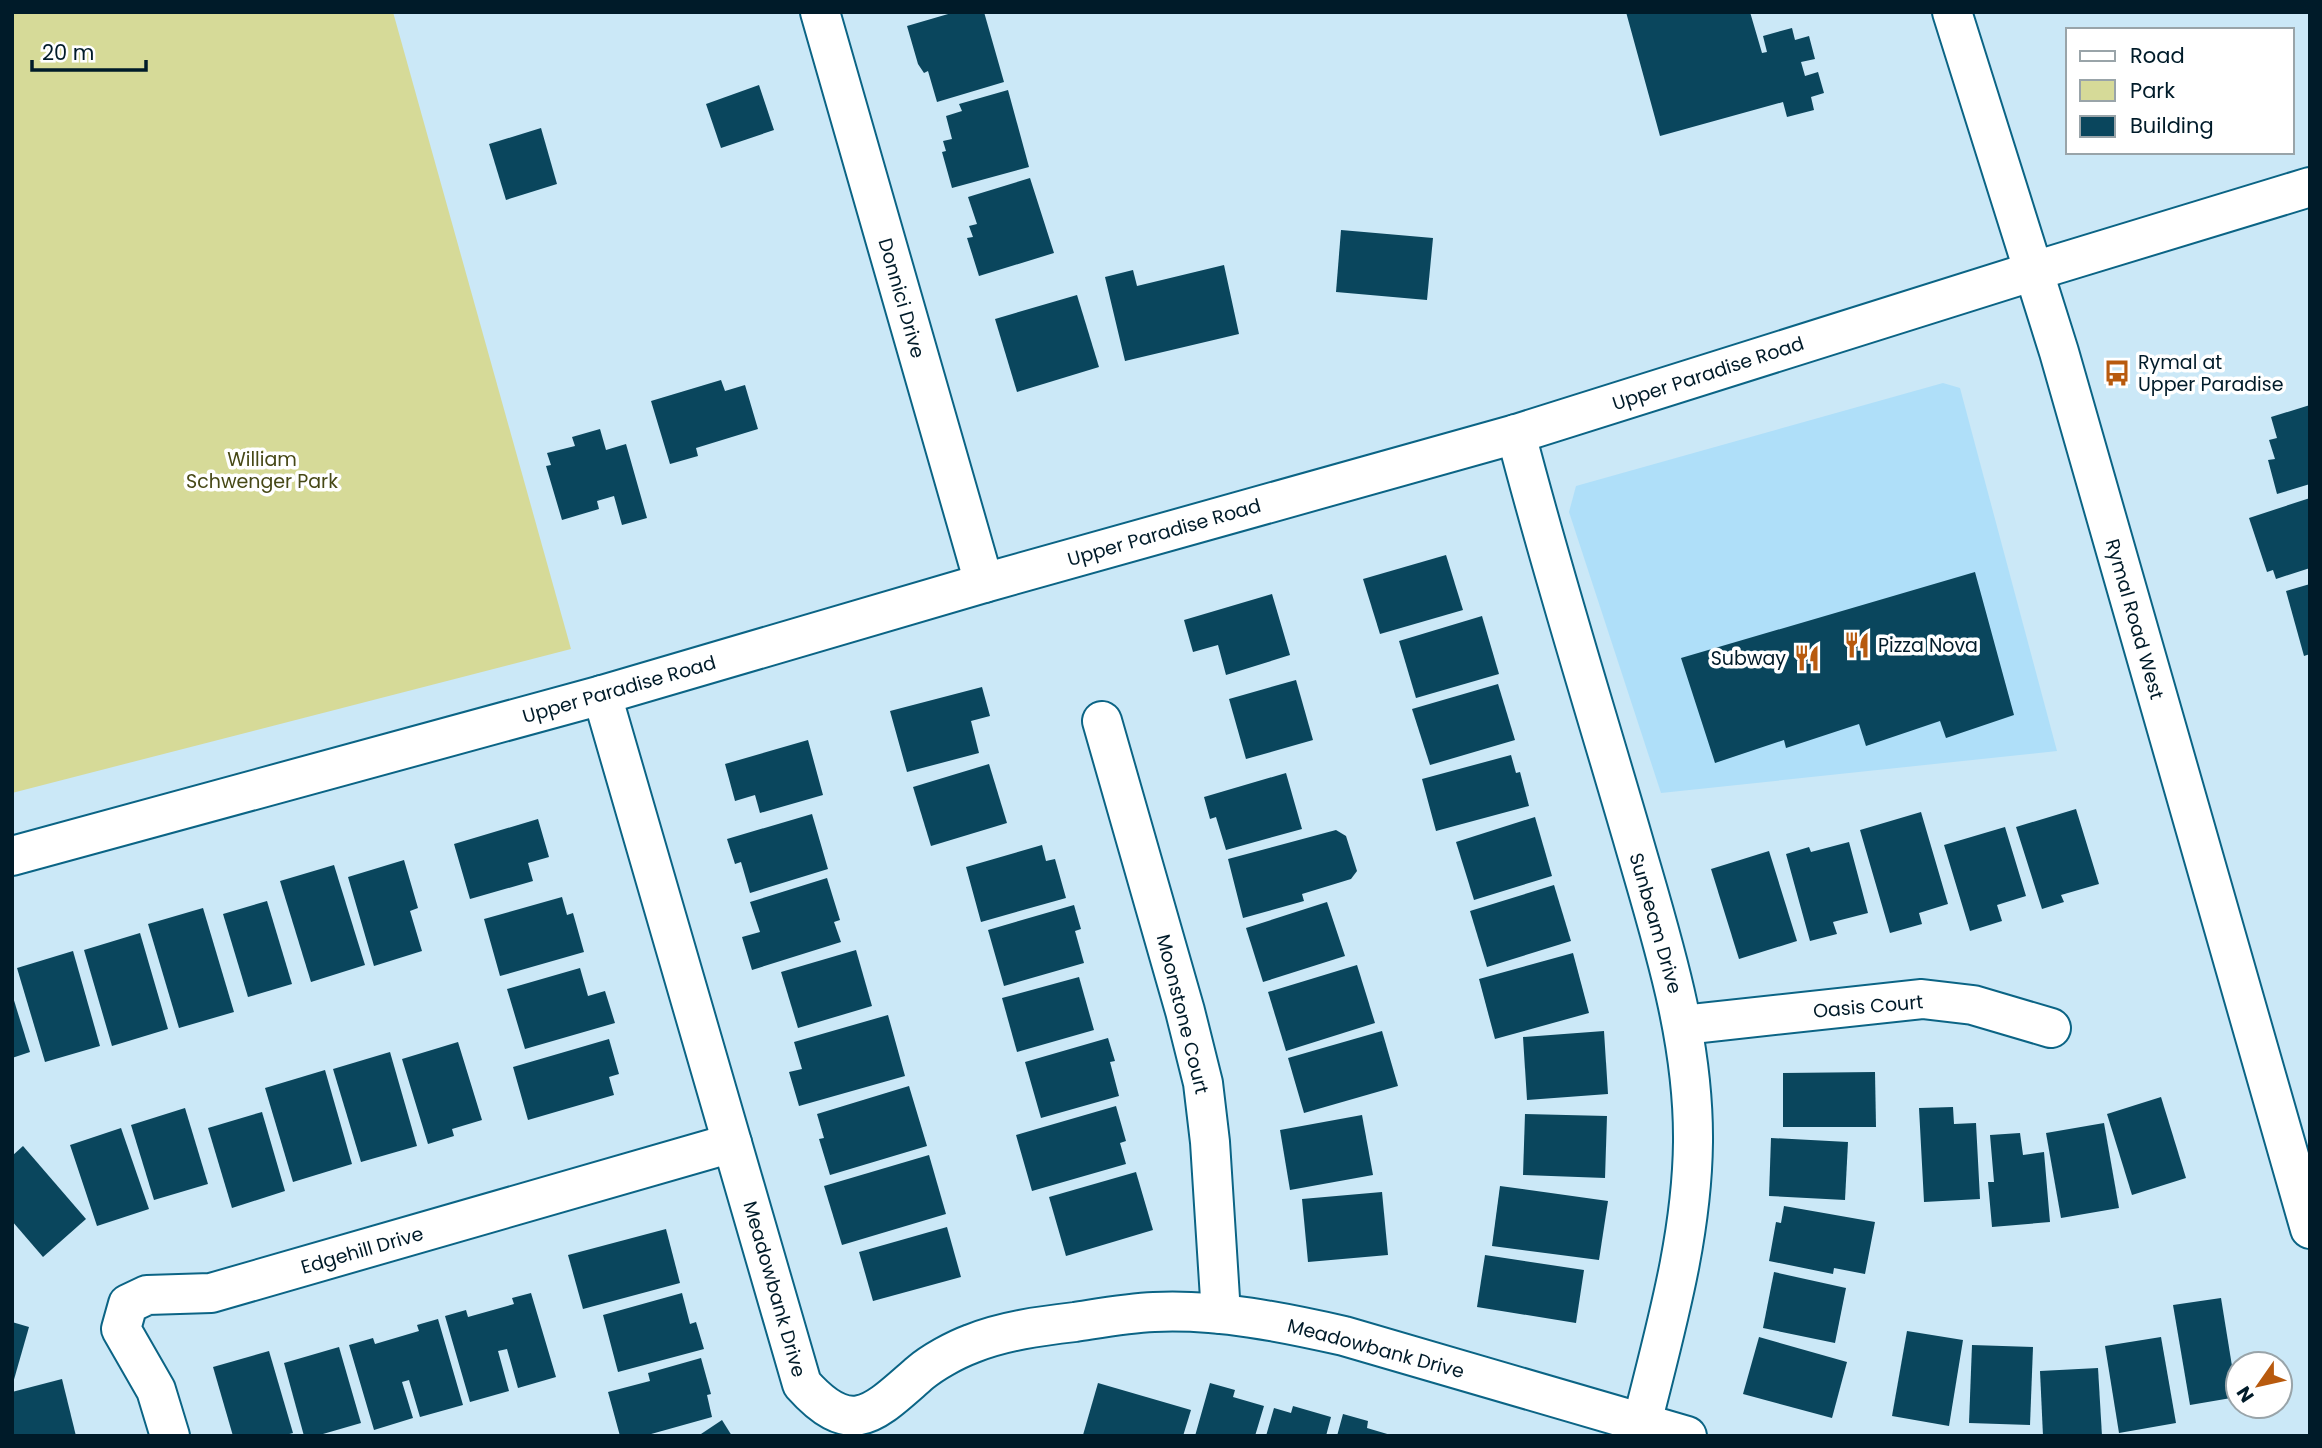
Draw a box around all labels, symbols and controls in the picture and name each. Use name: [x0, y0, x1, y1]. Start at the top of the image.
scale bar: [32, 28, 145, 72]
legend: [2066, 28, 2294, 154]
text: 20 m: [42, 38, 95, 67]
text: Road: [2130, 41, 2185, 70]
text: Park: [2130, 76, 2175, 105]
text: Building: [2130, 111, 2214, 140]
street label: Donnici Drive: [872, 235, 932, 361]
street label: Upper Paradise Road: [1609, 330, 1807, 417]
place label: Rymal at Upper Paradise: [2138, 349, 2283, 398]
bus stop icon: Rymal at Upper Paradise: [2102, 358, 2132, 388]
park label: William Schwenger Park: [186, 446, 338, 495]
street label: Upper Paradise Road: [1064, 492, 1264, 573]
street label: Rymal Road West: [2099, 536, 2170, 703]
restaurant icon: Pizza Nova: [1842, 630, 1872, 660]
place label: Pizza Nova: [1878, 632, 1978, 659]
restaurant icon: Subway: [1792, 643, 1822, 673]
place label: Subway: [1711, 645, 1786, 672]
street label: Upper Paradise Road: [519, 649, 719, 730]
street label: Sunbeam Drive: [1623, 850, 1689, 997]
street label: Moonstone Court: [1150, 931, 1215, 1097]
street label: Oasis Court: [1812, 988, 1924, 1025]
street label: Meadowbank Drive: [736, 1198, 813, 1380]
street label: Edgehill Drive: [298, 1220, 426, 1281]
street label: Meadowbank Drive: [1285, 1312, 1467, 1385]
north arrow: [2224, 1350, 2294, 1420]
text: N: [2230, 1381, 2261, 1408]

